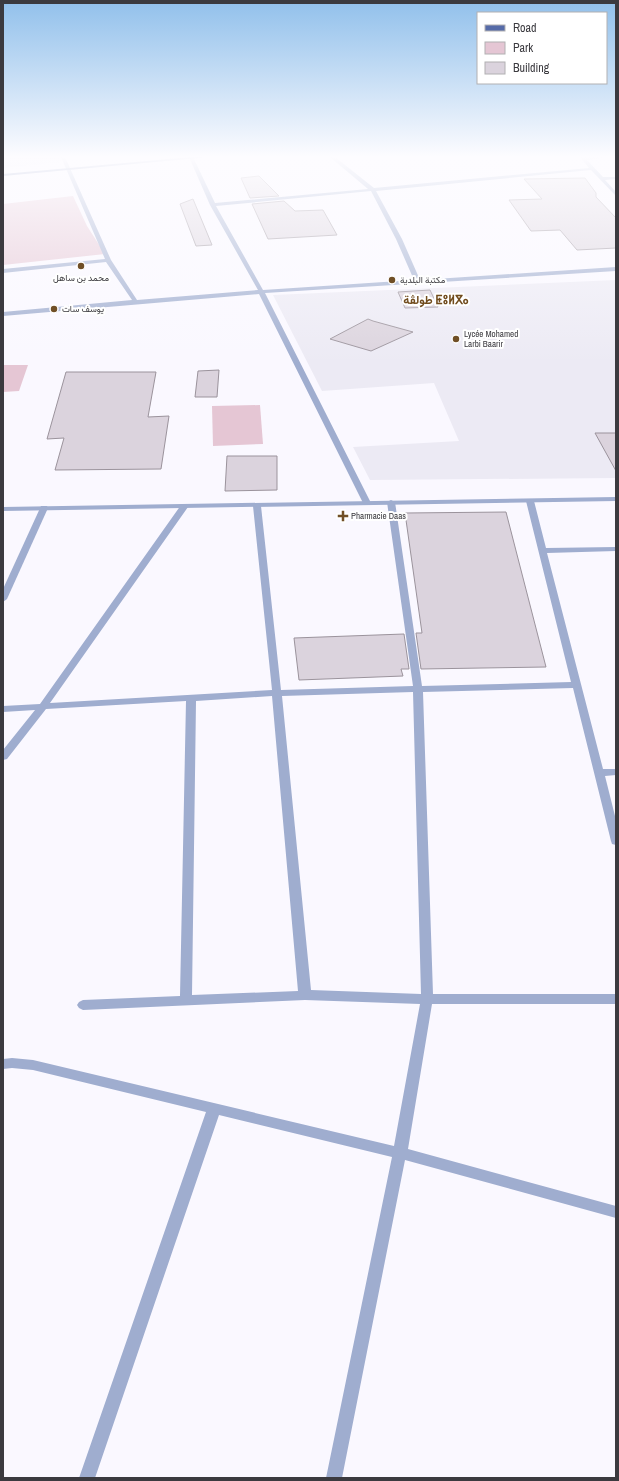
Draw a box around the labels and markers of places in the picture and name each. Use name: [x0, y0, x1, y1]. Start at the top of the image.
marker: محمد بن ساهل: [76, 261, 86, 271]
place label: محمد بن ساهل: [53, 272, 109, 284]
place label: مكتبة البلدية: [400, 274, 446, 286]
marker: مكتبة البلدية: [387, 275, 397, 285]
place label: يوسف سات: [62, 303, 104, 315]
marker: يوسف سات: [49, 304, 59, 314]
place label: Lycée Mohamed Larbi Baarir: [464, 328, 518, 350]
marker: Lycée Mohamed Larbi Baarir: [451, 334, 461, 344]
place label: Pharmacie Daas: [351, 510, 406, 522]
marker: Pharmacie Daas: [338, 511, 348, 521]

